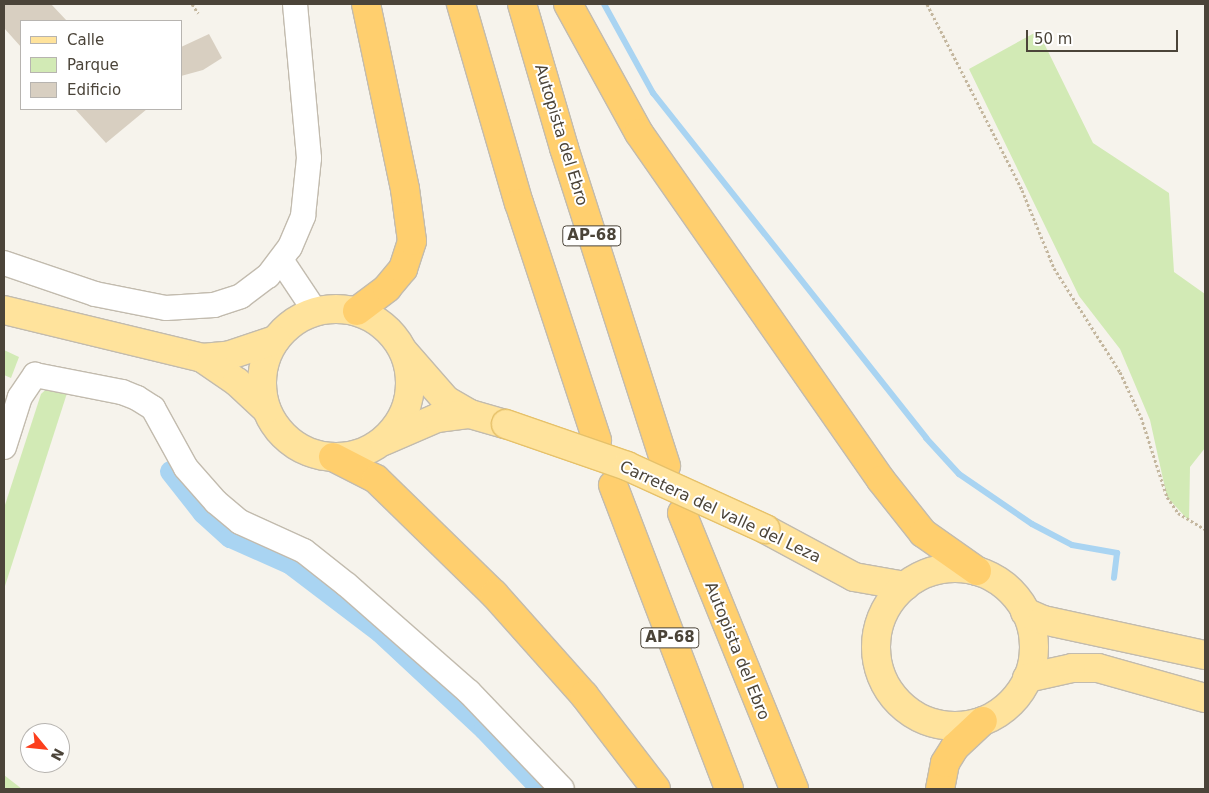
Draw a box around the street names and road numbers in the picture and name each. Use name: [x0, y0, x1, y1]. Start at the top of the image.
street label: Autopista del Ebro: [530, 62, 592, 208]
road number: AP-68: [562, 224, 622, 248]
street label: Carretera del valle del Leza: [616, 457, 824, 567]
street label: Autopista del Ebro: [701, 579, 773, 723]
road number: AP-68: [640, 626, 700, 650]

